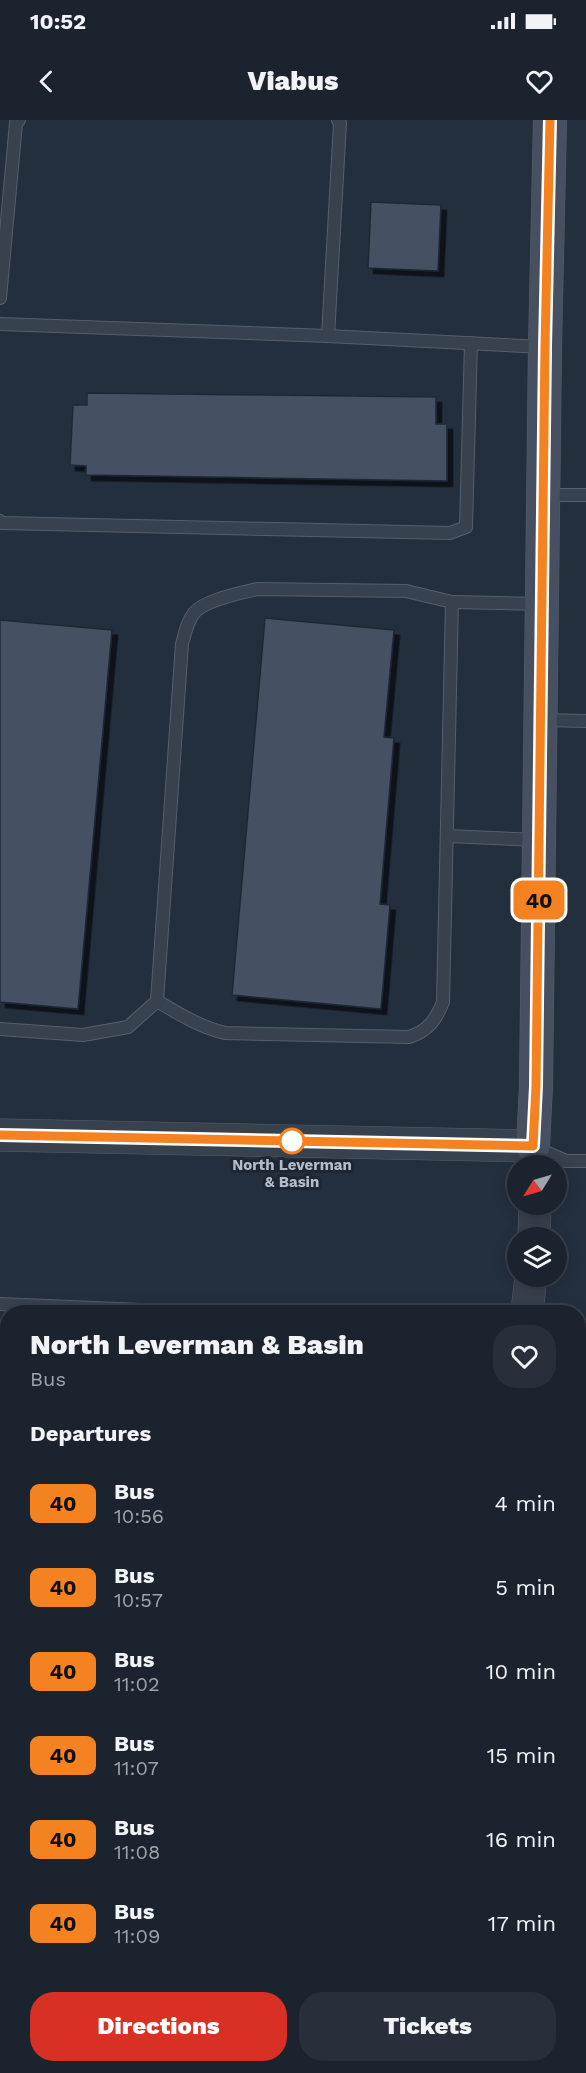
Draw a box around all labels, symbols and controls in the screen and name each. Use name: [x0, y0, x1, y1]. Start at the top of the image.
text: 10:52: [30, 9, 86, 34]
icon: back: [30, 65, 63, 98]
text: Viabus: [248, 65, 338, 97]
icon: heart: [523, 65, 556, 98]
line badge: 40: [512, 880, 566, 920]
text: 40: [525, 888, 553, 913]
marker: North Leverman & Basin: [279, 1128, 305, 1154]
north arrow: [507, 1155, 567, 1215]
map controls: [507, 1155, 567, 1287]
place label: North Leverman & Basin: [232, 1156, 352, 1191]
button: layers: [507, 1227, 567, 1287]
button: heart: [493, 1325, 556, 1388]
text: North Leverman & Basin: [30, 1328, 364, 1361]
text: Bus: [30, 1367, 66, 1391]
text: Departures: [30, 1421, 151, 1446]
text: Bus: [114, 1479, 154, 1504]
text: 40: [49, 1491, 77, 1516]
text: 4 min: [495, 1491, 556, 1516]
text: 10:56: [114, 1504, 164, 1528]
text: Bus: [114, 1563, 154, 1588]
text: 40: [49, 1575, 77, 1600]
text: 5 min: [495, 1575, 556, 1600]
text: 10:57: [114, 1588, 163, 1612]
text: Bus: [114, 1647, 154, 1672]
text: 40: [49, 1659, 77, 1684]
text: 10 min: [486, 1659, 556, 1684]
text: 11:02: [114, 1672, 160, 1696]
text: Bus: [114, 1731, 154, 1756]
text: 40: [49, 1743, 77, 1768]
text: 15 min: [487, 1743, 556, 1768]
text: 11:07: [114, 1756, 159, 1780]
text: Bus: [114, 1815, 154, 1840]
text: 40: [49, 1827, 77, 1852]
text: 16 min: [486, 1827, 556, 1852]
text: 11:08: [114, 1840, 160, 1864]
text: Bus: [114, 1899, 154, 1924]
text: 40: [49, 1911, 77, 1936]
text: 17 min: [488, 1911, 556, 1936]
text: 11:09: [114, 1924, 160, 1948]
button: Directions: [30, 1992, 287, 2061]
button: Tickets: [299, 1992, 556, 2061]

